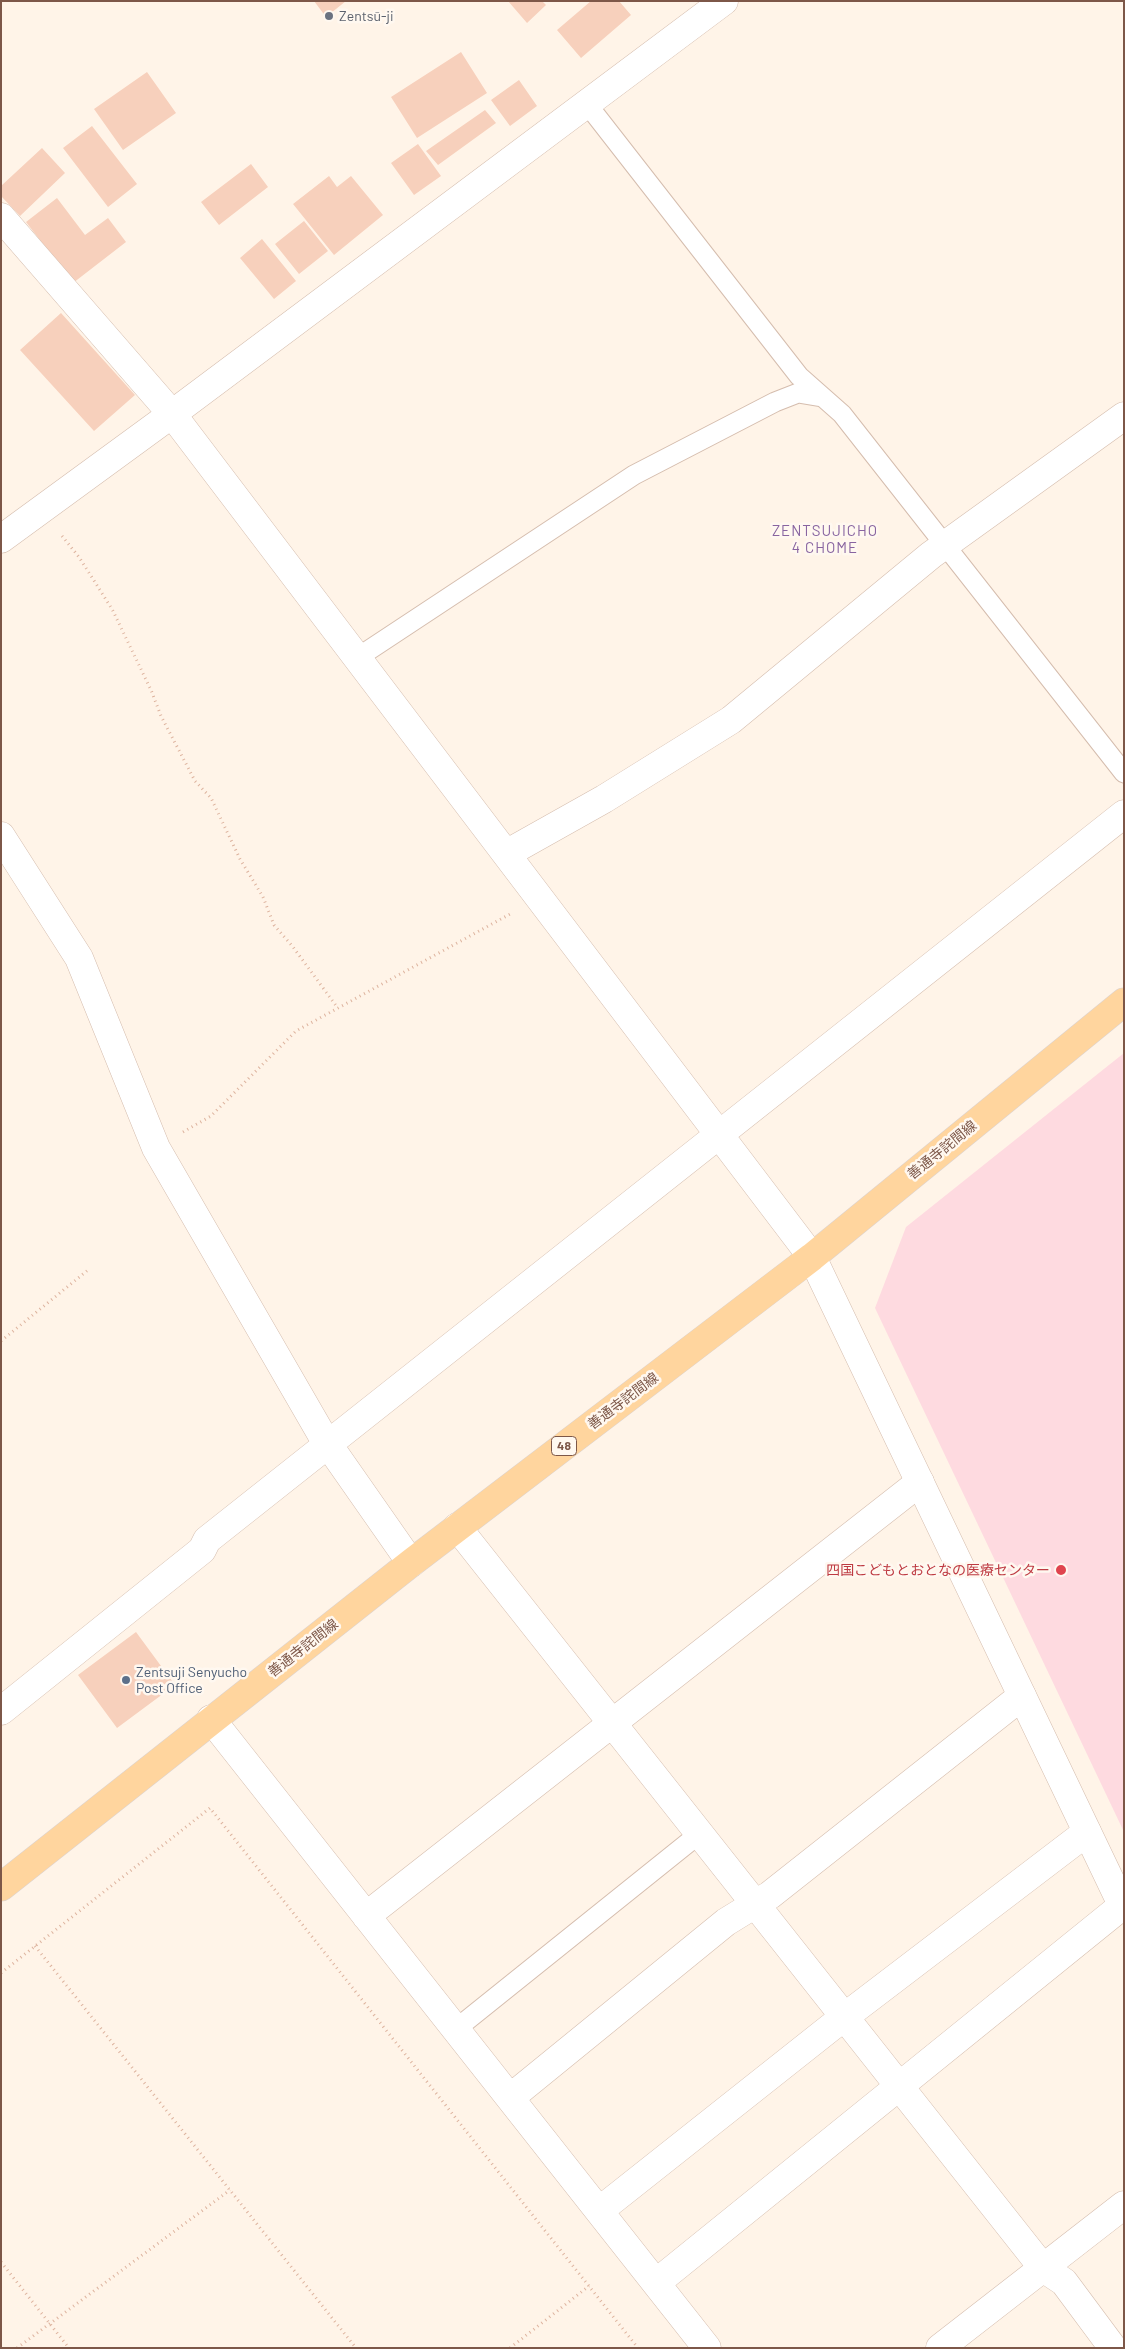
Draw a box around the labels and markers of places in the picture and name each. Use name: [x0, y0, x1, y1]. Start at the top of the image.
place label: Zentsū-ji: [339, 8, 394, 24]
marker: Zentsū-ji: [323, 10, 335, 22]
place label: 四国こどもとおとなの医療センター: [826, 1562, 1050, 1578]
marker: 四国こどもとおとなの医療センター: [1054, 1563, 1068, 1577]
place label: Zentsuji Senyucho Post Office: [136, 1664, 247, 1696]
marker: Zentsuji Senyucho Post Office: [120, 1674, 132, 1686]

